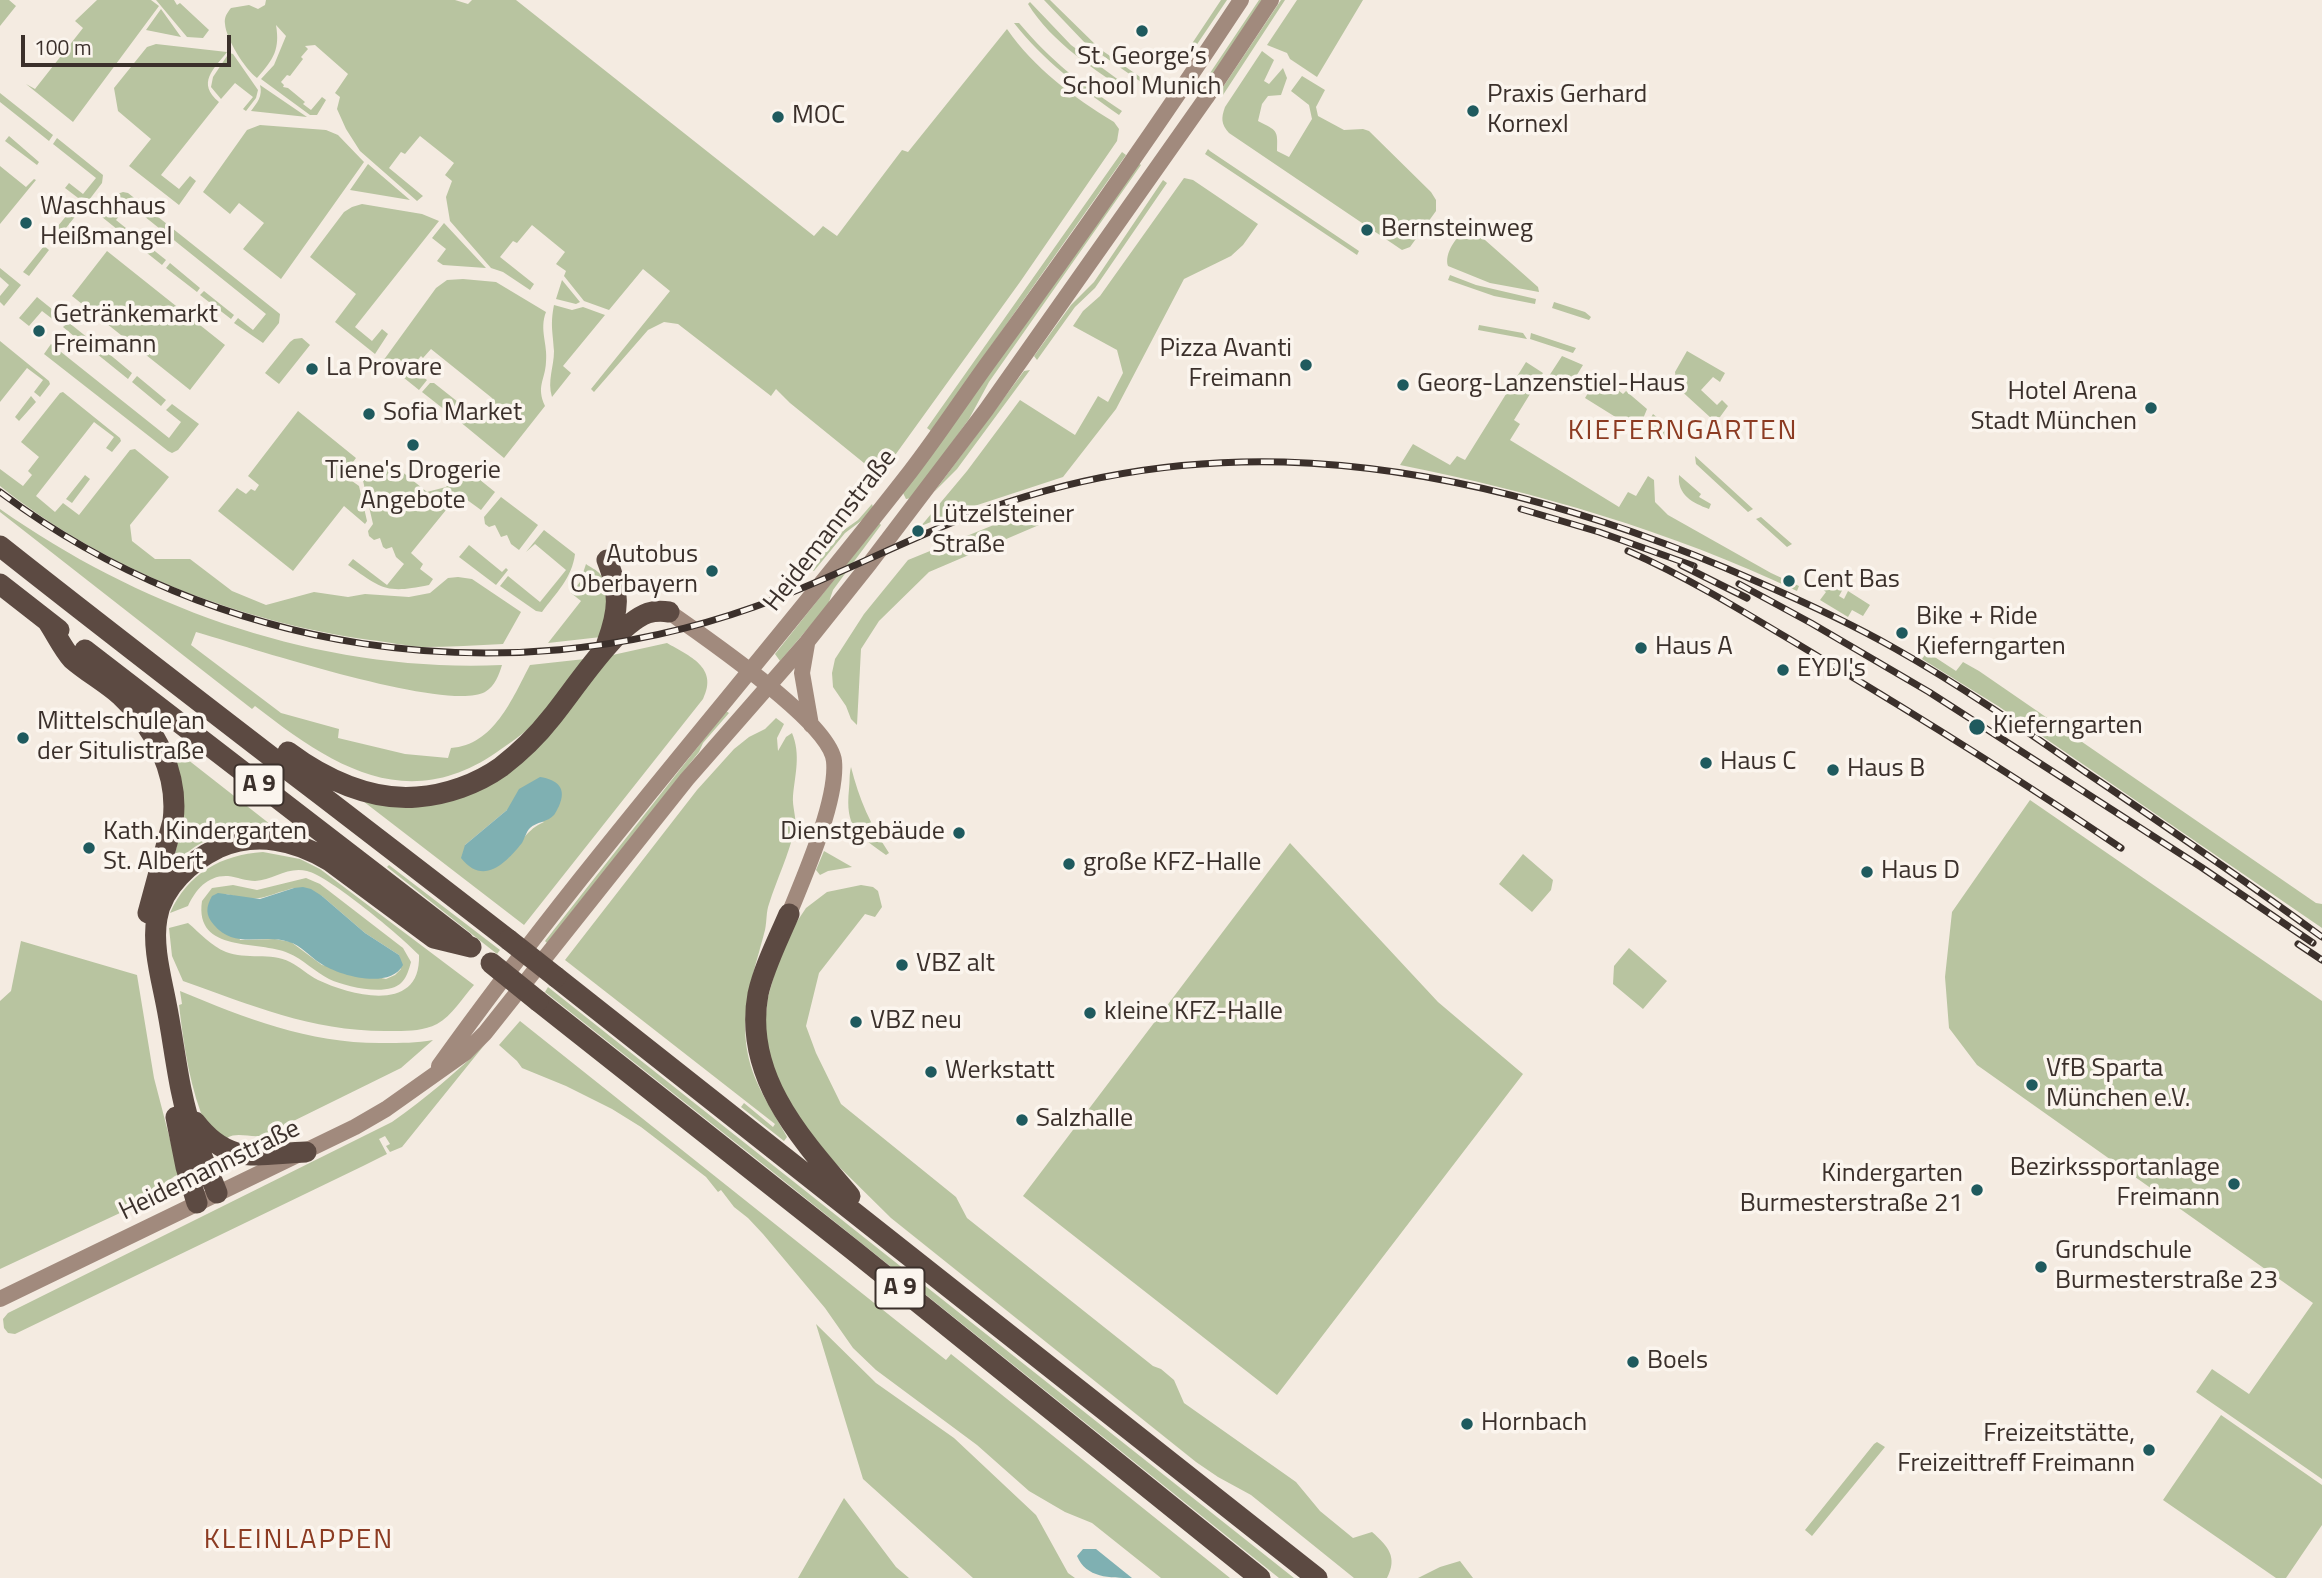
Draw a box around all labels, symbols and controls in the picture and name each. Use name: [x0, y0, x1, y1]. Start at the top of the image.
scale bar: [24, 21, 234, 65]
marker: St. George’s School Munich: [1134, 23, 1150, 39]
text: 100 m: [34, 31, 91, 63]
place label: St. George’s School Munich: [1062, 42, 1222, 104]
place label: Praxis Gerhard Kornexl: [1487, 80, 1647, 142]
place label: MOC: [792, 101, 845, 133]
marker: Praxis Gerhard Kornexl: [1465, 103, 1481, 119]
marker: MOC: [770, 109, 786, 125]
place label: Waschhaus Heißmangel: [40, 192, 172, 254]
place label: Bernsteinweg: [1381, 214, 1533, 246]
marker: Waschhaus Heißmangel: [18, 215, 34, 231]
marker: Bernsteinweg: [1359, 222, 1375, 238]
place label: Getränkemarkt Freimann: [53, 300, 218, 362]
marker: Getränkemarkt Freimann: [31, 323, 47, 339]
place label: Pizza Avanti Freimann: [1159, 334, 1292, 396]
place label: La Provare: [326, 353, 442, 385]
marker: Pizza Avanti Freimann: [1298, 357, 1314, 373]
marker: La Provare: [304, 361, 320, 377]
place label: Georg-Lanzenstiel-Haus: [1417, 369, 1685, 401]
marker: Georg-Lanzenstiel-Haus: [1395, 377, 1411, 393]
place label: Hotel Arena Stadt München: [1970, 377, 2137, 438]
place label: Sofia Market: [383, 398, 522, 430]
marker: Hotel Arena Stadt München: [2143, 400, 2159, 416]
marker: Sofia Market: [361, 406, 377, 422]
district label: KIEFERNGARTEN: [1569, 415, 1797, 449]
marker: Tiene's Drogerie Angebote: [405, 437, 421, 453]
street label: Heidemannstraße: [758, 444, 904, 618]
place label: Tiene's Drogerie Angebote: [325, 456, 501, 518]
place label: Lützelsteiner Straße: [932, 500, 1074, 562]
marker: Lützelsteiner Straße: [910, 523, 926, 539]
place label: Autobus Oberbayern: [570, 540, 698, 602]
marker: Autobus Oberbayern: [704, 563, 720, 579]
place label: Cent Bas: [1803, 565, 1900, 597]
marker: Cent Bas: [1781, 573, 1797, 589]
place label: Bike + Ride Kieferngarten: [1916, 602, 2066, 664]
marker: Bike + Ride Kieferngarten: [1894, 625, 1910, 641]
place label: Haus A: [1655, 632, 1733, 664]
marker: Haus A: [1633, 640, 1649, 656]
place label: EYDI's: [1797, 654, 1866, 686]
marker: EYDI's: [1775, 662, 1791, 678]
place label: Mittelschule an der Situlistraße: [37, 707, 205, 768]
place label: Kieferngarten: [1993, 711, 2143, 743]
marker: Kieferngarten: [1967, 717, 1987, 737]
marker: Mittelschule an der Situlistraße: [15, 730, 31, 746]
place label: Haus C: [1720, 747, 1796, 779]
place label: Haus B: [1847, 754, 1925, 786]
marker: Haus C: [1698, 755, 1714, 771]
marker: Haus B: [1825, 762, 1841, 778]
road number: A 9: [234, 764, 284, 806]
place label: Kath. Kindergarten St. Albert: [103, 817, 307, 878]
place label: Dienstgebäude: [780, 817, 945, 849]
marker: Dienstgebäude: [951, 825, 967, 841]
marker: Kath. Kindergarten St. Albert: [81, 840, 97, 856]
place label: große KFZ-Halle: [1083, 848, 1261, 880]
marker: große KFZ-Halle: [1061, 856, 1077, 872]
place label: Haus D: [1881, 856, 1960, 888]
marker: Haus D: [1859, 864, 1875, 880]
place label: VBZ alt: [916, 949, 995, 981]
marker: VBZ alt: [894, 957, 910, 973]
place label: kleine KFZ-Halle: [1104, 997, 1283, 1029]
marker: kleine KFZ-Halle: [1082, 1005, 1098, 1021]
place label: VBZ neu: [870, 1006, 962, 1038]
marker: VBZ neu: [848, 1014, 864, 1030]
place label: VfB Sparta München e.V.: [2046, 1054, 2190, 1116]
place label: Werkstatt: [945, 1056, 1055, 1088]
marker: Werkstatt: [923, 1064, 939, 1080]
marker: VfB Sparta München e.V.: [2024, 1077, 2040, 1093]
place label: Salzhalle: [1036, 1104, 1133, 1136]
marker: Salzhalle: [1014, 1112, 1030, 1128]
street label: Heidemannstraße: [115, 1114, 305, 1228]
place label: Bezirkssportanlage Freimann: [2010, 1153, 2220, 1214]
place label: Kindergarten Burmesterstraße 21: [1740, 1159, 1963, 1220]
marker: Bezirkssportanlage Freimann: [2226, 1176, 2242, 1192]
marker: Kindergarten Burmesterstraße 21: [1969, 1182, 1985, 1198]
place label: Grundschule Burmesterstraße 23: [2055, 1236, 2278, 1298]
marker: Grundschule Burmesterstraße 23: [2033, 1259, 2049, 1275]
road number: A 9: [876, 1268, 925, 1308]
place label: Boels: [1647, 1346, 1708, 1378]
marker: Boels: [1625, 1354, 1641, 1370]
place label: Hornbach: [1481, 1408, 1587, 1440]
marker: Hornbach: [1459, 1416, 1475, 1432]
place label: Freizeitstätte, Freizeittreff Freimann: [1897, 1419, 2135, 1480]
marker: Freizeitstätte, Freizeittreff Freimann: [2141, 1442, 2157, 1458]
district label: KLEINLAPPEN: [205, 1524, 393, 1558]

